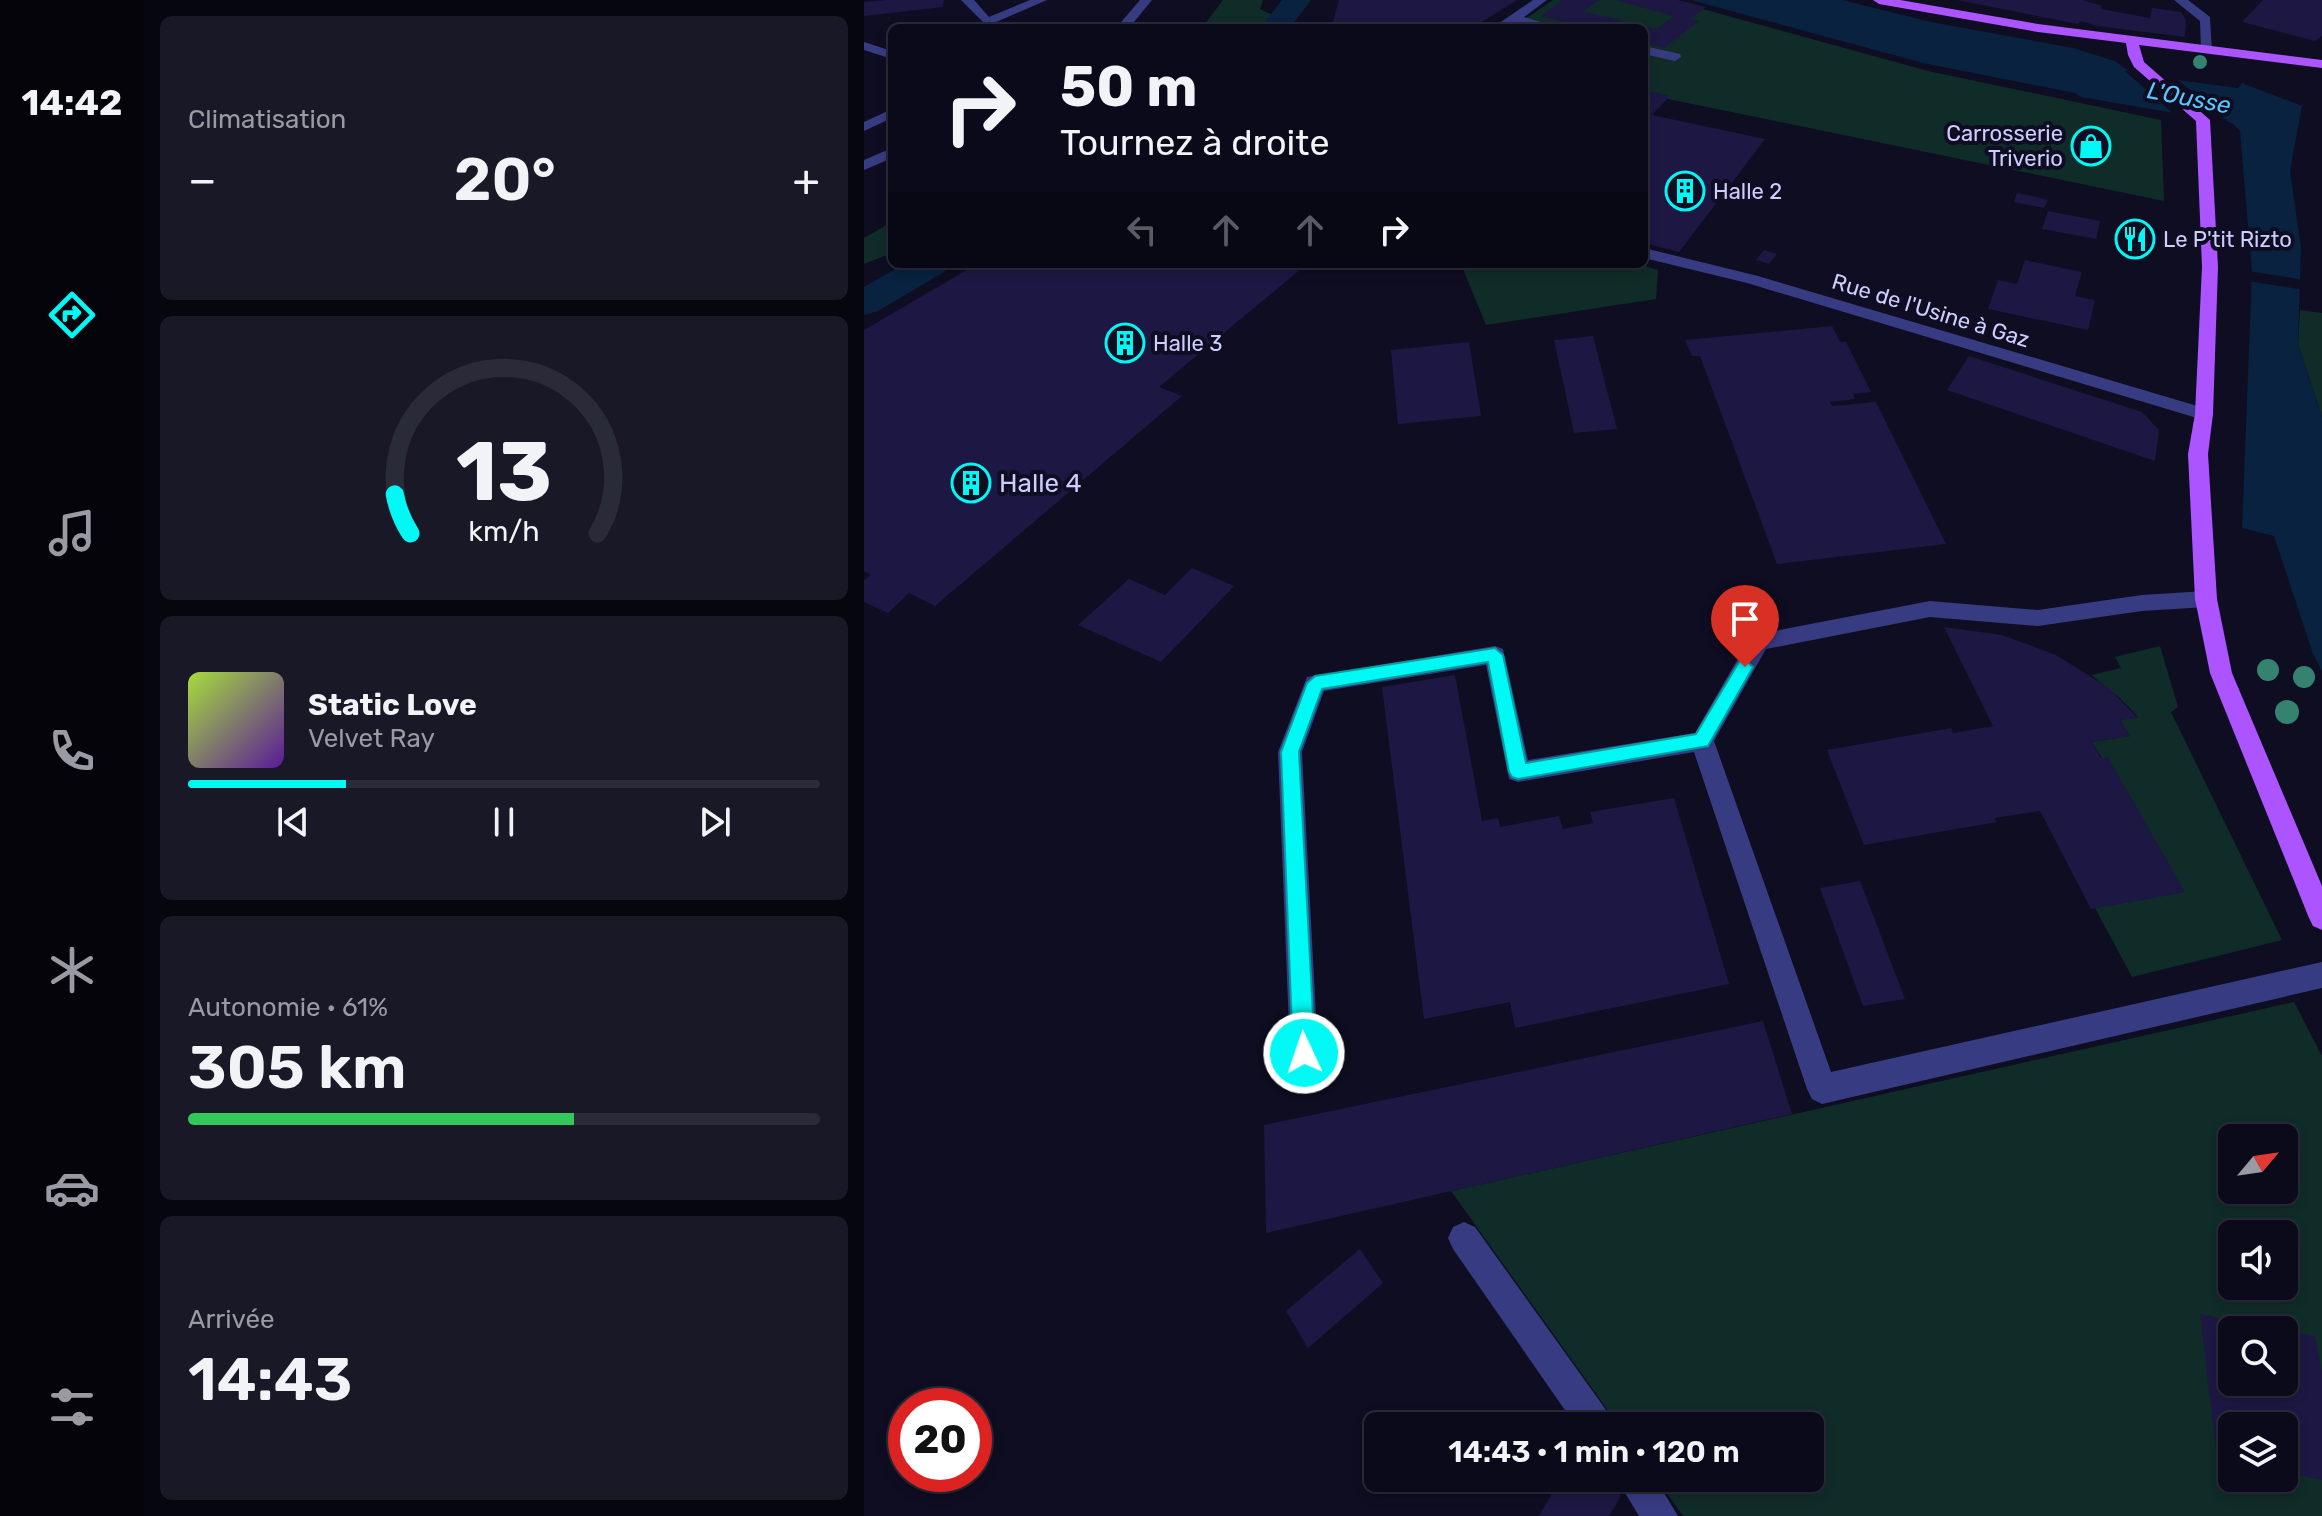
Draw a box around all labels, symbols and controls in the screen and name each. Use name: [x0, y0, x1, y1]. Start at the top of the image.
text: 50 m: [1060, 54, 1197, 120]
icon: right: [928, 56, 1032, 160]
water label: L'Ousse: [2145, 76, 2233, 120]
text: 14:42: [22, 81, 122, 124]
text: Climatisation: [188, 104, 346, 135]
place label: Carrosserie Triverio: [1946, 120, 2063, 172]
text: Tournez à droite: [1060, 121, 1330, 164]
shop icon: Carrosserie Triverio: [2070, 125, 2112, 167]
text: 20°: [453, 144, 556, 215]
text: −: [188, 154, 217, 206]
text: +: [793, 154, 820, 206]
building icon: Halle 2: [1664, 170, 1706, 212]
place label: Halle 2: [1713, 178, 1782, 205]
icon: left: [1120, 208, 1164, 252]
icon: ahead: [1204, 208, 1248, 252]
icon: ahead: [1288, 208, 1332, 252]
icon: right: [1372, 208, 1416, 252]
restaurant icon: Le P'tit Rizto: [2114, 218, 2156, 260]
place label: Le P'tit Rizto: [2163, 226, 2292, 253]
street label: Rue de l'Usine à Gaz: [1829, 268, 2033, 353]
icon: directions: [44, 287, 100, 343]
building icon: Halle 3: [1104, 322, 1146, 364]
place label: Halle 3: [1153, 330, 1222, 357]
text: 13: [456, 422, 552, 521]
building icon: Halle 4: [950, 462, 992, 504]
place label: Halle 4: [999, 468, 1082, 499]
icon: music: [44, 505, 100, 561]
text: km/h: [468, 514, 540, 548]
pin: [1711, 585, 1779, 667]
icon: arrive: [1723, 597, 1767, 641]
text: Static Love: [308, 687, 477, 723]
icon: phone: [44, 723, 100, 779]
text: Velvet Ray: [308, 723, 435, 754]
icon: previous: [271, 800, 315, 844]
icon: pause: [482, 800, 526, 844]
icon: next: [693, 800, 737, 844]
icon: climate: [44, 942, 100, 998]
text: Autonomie · 61%: [188, 992, 388, 1023]
position arrow: [1262, 1011, 1346, 1095]
text: 305 km: [188, 1032, 406, 1103]
north arrow: [2218, 1124, 2298, 1204]
map controls: [2218, 1124, 2298, 1492]
icon: car: [44, 1160, 100, 1216]
button: sound: [2218, 1220, 2298, 1300]
text: Arrivée: [188, 1304, 275, 1335]
button: search: [2218, 1316, 2298, 1396]
text: 14:43: [188, 1344, 352, 1415]
icon: filters: [44, 1379, 100, 1435]
speed limit sign: 20: [888, 1388, 992, 1492]
button: layers: [2218, 1412, 2298, 1492]
text: 14:43 · 1 min · 120 m: [1448, 1434, 1740, 1470]

